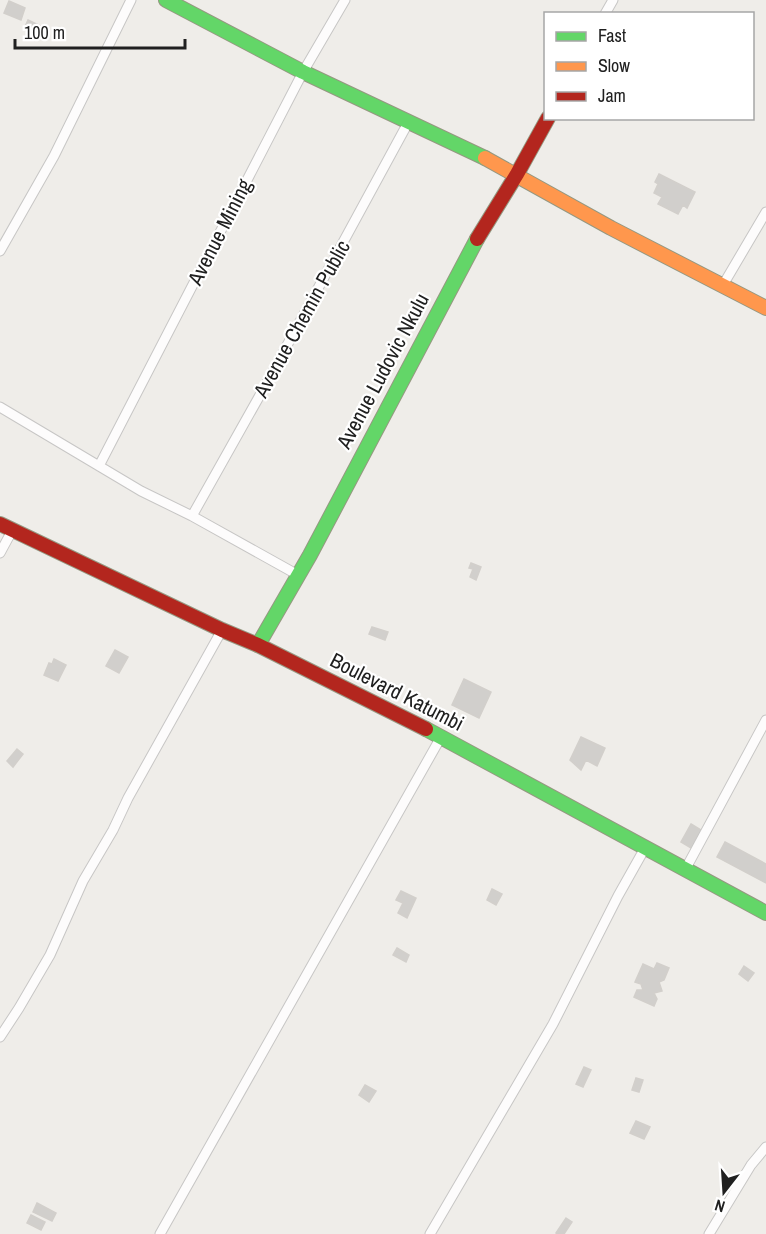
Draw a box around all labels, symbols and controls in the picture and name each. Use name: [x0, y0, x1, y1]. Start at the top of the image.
scale bar: [15, 12, 184, 50]
legend: [544, 12, 754, 120]
text: 100 m: [24, 20, 65, 45]
text: Fast: [598, 23, 626, 48]
text: Slow: [598, 53, 630, 78]
text: Jam: [598, 83, 626, 108]
street label: Avenue Mining: [180, 173, 259, 291]
street label: Avenue Chemin Public: [246, 235, 357, 404]
street label: Avenue Ludovic Nkulu: [329, 288, 436, 454]
street label: Boulevard Katumbi: [325, 645, 469, 738]
north arrow: [694, 1162, 754, 1222]
text: N: [712, 1194, 727, 1218]

